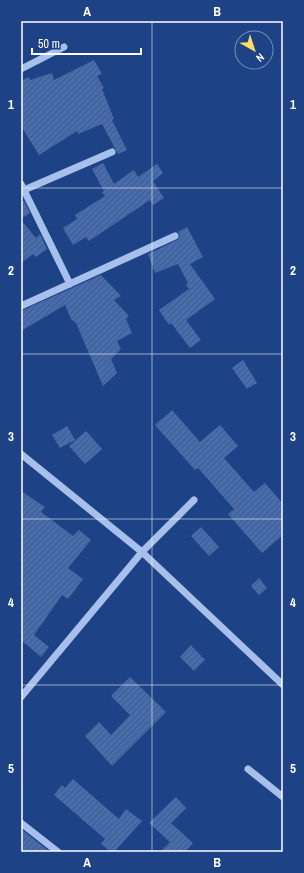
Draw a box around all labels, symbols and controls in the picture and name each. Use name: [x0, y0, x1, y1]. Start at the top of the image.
text: A: [83, 3, 91, 20]
text: B: [213, 3, 221, 20]
scale bar: [32, 30, 141, 56]
north arrow: [234, 30, 274, 70]
text: 50 m: [38, 36, 60, 52]
text: N: [253, 50, 267, 65]
text: 1: [8, 96, 14, 113]
text: 1: [290, 96, 296, 113]
text: 2: [8, 262, 14, 279]
text: 2: [290, 262, 296, 279]
text: 3: [8, 428, 14, 445]
text: 3: [290, 428, 296, 445]
text: 4: [8, 594, 14, 611]
text: 4: [290, 594, 296, 611]
text: 5: [8, 760, 14, 777]
text: 5: [290, 760, 296, 777]
text: A: [83, 854, 91, 871]
text: B: [213, 854, 221, 871]

